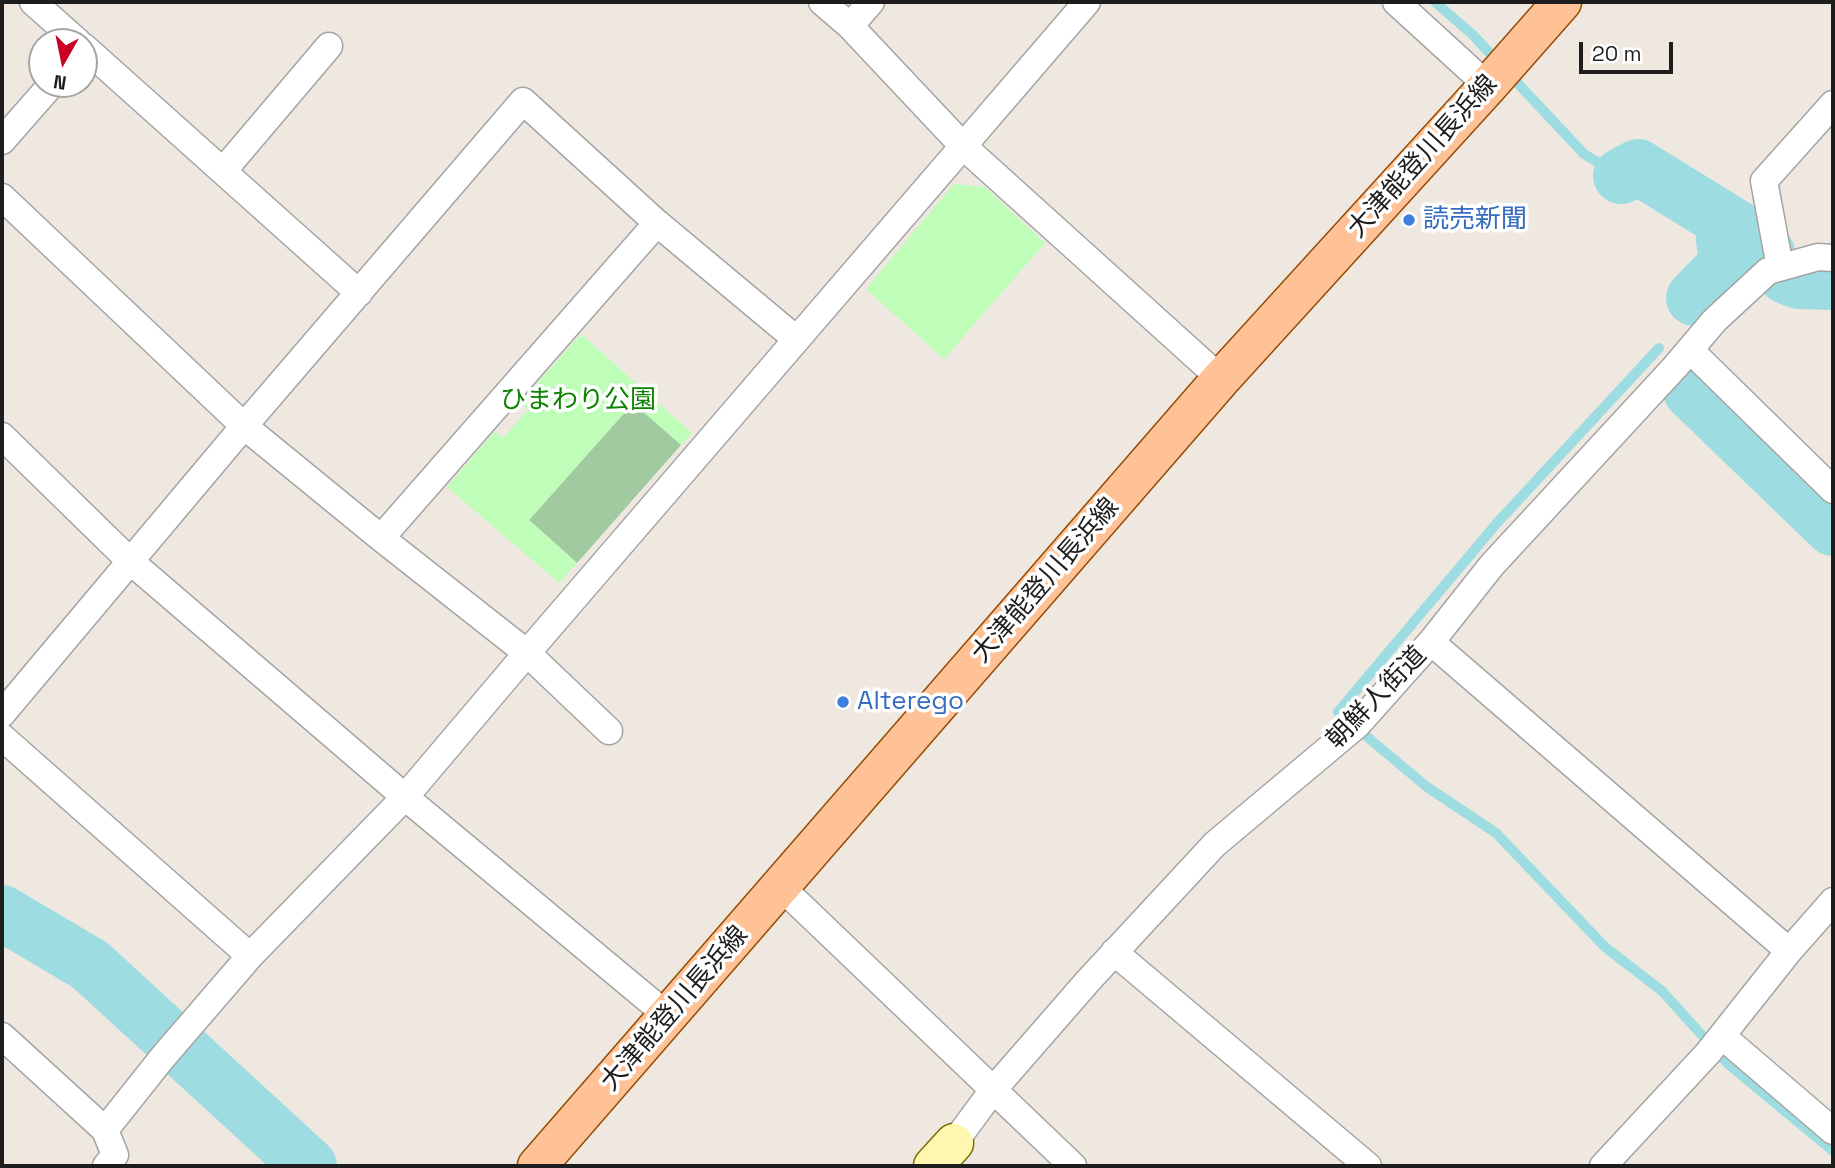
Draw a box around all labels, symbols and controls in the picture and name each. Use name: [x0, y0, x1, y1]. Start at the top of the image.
north arrow: [28, 28, 98, 98]
scale bar: [1583, 28, 1678, 72]
text: 20 m: [1592, 40, 1642, 67]
text: N: [52, 69, 68, 96]
street label: 大津能登川長浜線: [1342, 69, 1504, 245]
place label: 読売新聞: [1423, 204, 1527, 236]
marker: 読売新聞: [1401, 212, 1417, 228]
park label: ひまわり公園: [500, 385, 656, 417]
street label: 大津能登川長浜線: [966, 492, 1126, 670]
street label: 朝鮮人街道: [1321, 640, 1433, 756]
place label: Alterego: [857, 686, 964, 718]
marker: Alterego: [835, 694, 851, 710]
street label: 大津能登川長浜線: [595, 920, 755, 1098]

